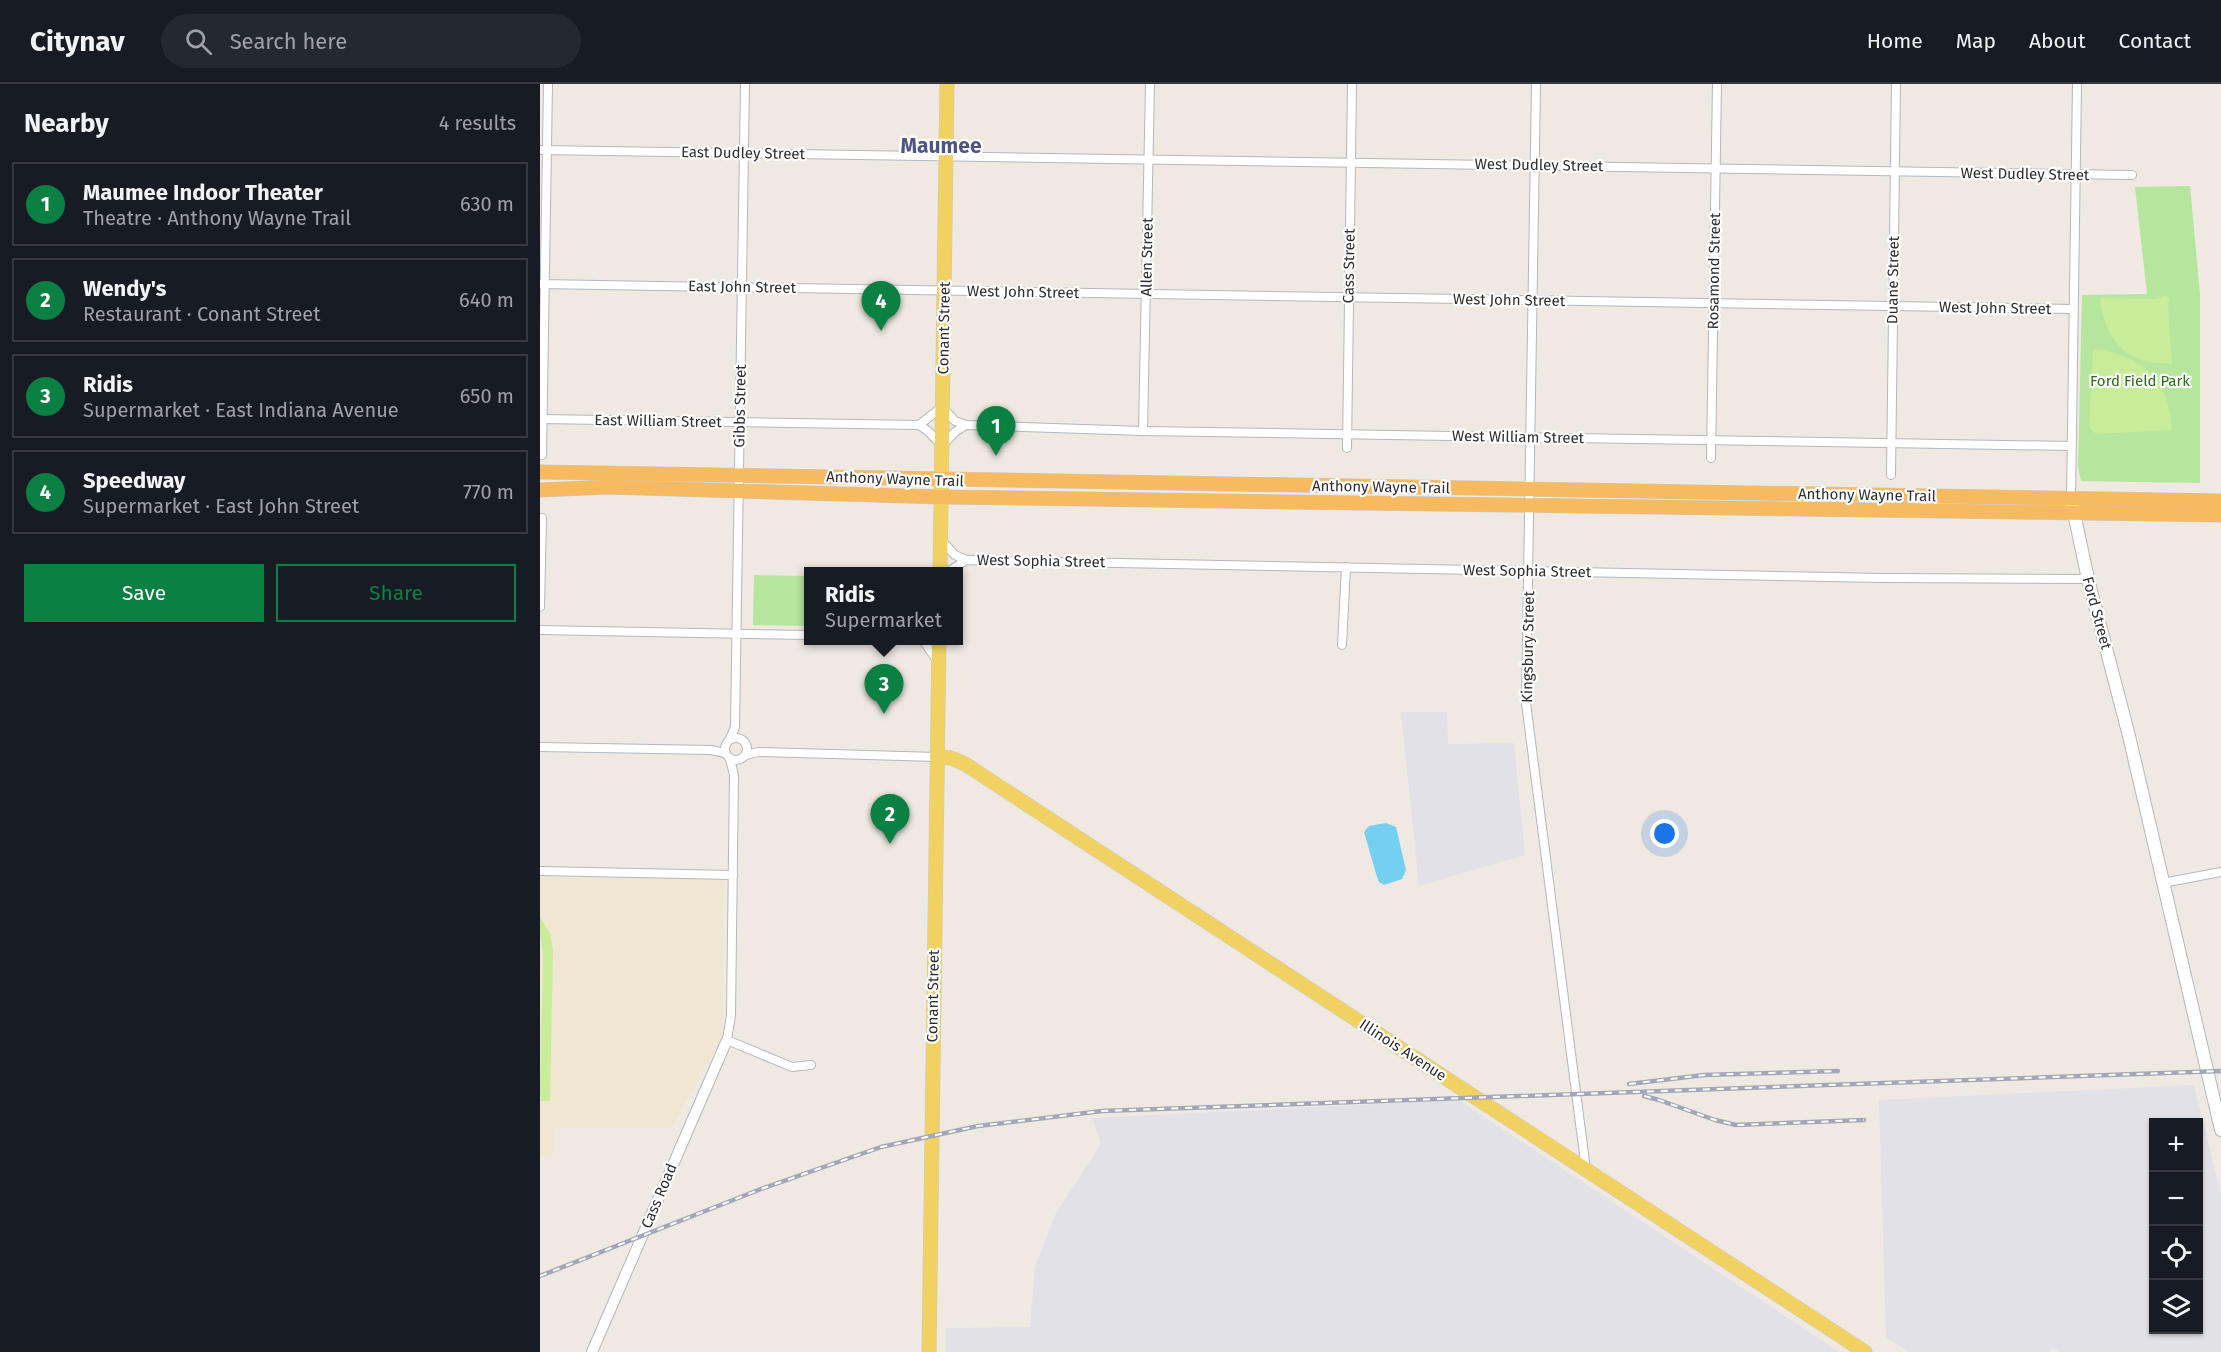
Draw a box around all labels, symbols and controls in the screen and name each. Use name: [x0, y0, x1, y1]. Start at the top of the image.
search box: [161, 14, 581, 68]
text: Citynav: [30, 25, 125, 58]
icon: search: [182, 25, 215, 58]
text: Search here: [230, 28, 347, 55]
text: Home: [1867, 28, 1923, 54]
text: Map: [1956, 28, 1996, 54]
text: About: [2029, 28, 2086, 54]
text: Contact: [2119, 28, 2191, 54]
text: Nearby: [24, 108, 109, 139]
text: 4 results: [439, 111, 516, 135]
district label: Maumee: [901, 133, 982, 159]
street label: East Dudley Street: [681, 143, 806, 163]
street label: West Dudley Street: [1475, 155, 1604, 175]
street label: West Dudley Street: [1961, 164, 2090, 184]
text: Maumee Indoor Theater: [83, 179, 323, 206]
text: 1: [41, 192, 50, 216]
text: 630 m: [460, 192, 514, 216]
text: Theatre · Anthony Wayne Trail: [83, 206, 351, 230]
street label: Rosamond Street: [1704, 212, 1724, 329]
street label: Allen Street: [1137, 217, 1157, 297]
street label: Cass Street: [1339, 228, 1359, 304]
street label: Duane Street: [1883, 235, 1903, 324]
text: Wendy's: [83, 275, 167, 302]
street label: East John Street: [688, 277, 797, 297]
street label: Conant Street: [934, 281, 954, 374]
pin: 4: [862, 282, 900, 331]
street label: West John Street: [967, 282, 1080, 302]
text: 2: [40, 288, 51, 312]
text: 640 m: [459, 288, 514, 312]
street label: West John Street: [1453, 290, 1566, 310]
street label: West John Street: [1939, 298, 2052, 318]
text: Restaurant · Conant Street: [83, 302, 320, 326]
street label: Gibbs Street: [730, 364, 750, 448]
text: Ridis: [83, 371, 133, 398]
park label: Ford Field Park: [2090, 372, 2190, 390]
text: 3: [40, 384, 51, 408]
text: 650 m: [460, 384, 514, 408]
text: Supermarket · East Indiana Avenue: [83, 398, 399, 422]
pin: 1: [976, 406, 1016, 456]
street label: East William Street: [594, 411, 723, 431]
street label: West William Street: [1452, 427, 1585, 447]
text: Speedway: [83, 467, 186, 494]
street label: Anthony Wayne Trail: [826, 468, 965, 490]
street label: Anthony Wayne Trail: [1312, 477, 1451, 497]
text: 4: [40, 480, 51, 504]
text: 770 m: [463, 480, 514, 504]
street label: Anthony Wayne Trail: [1798, 485, 1937, 505]
text: Supermarket · East John Street: [83, 494, 359, 518]
street label: West Sophia Street: [977, 551, 1106, 571]
street label: West Sophia Street: [1463, 561, 1592, 581]
button: Save: [24, 564, 264, 622]
button: Share: [276, 564, 516, 622]
popup: [804, 567, 963, 645]
street label: Ford Street: [2079, 575, 2115, 652]
text: Ridis: [825, 581, 875, 608]
street label: Kingsbury Street: [1518, 590, 1538, 703]
text: Supermarket: [825, 608, 942, 632]
pin: 3: [864, 664, 904, 714]
pin: 2: [870, 794, 910, 844]
your location: [1650, 819, 1679, 848]
street label: Conant Street: [923, 949, 943, 1042]
street label: Illinois Avenue: [1356, 1015, 1450, 1085]
map controls: [2149, 1118, 2203, 1334]
button: +: [2149, 1118, 2203, 1172]
street label: Cass Road: [637, 1161, 681, 1231]
button: −: [2149, 1172, 2203, 1226]
button: locate: [2149, 1226, 2203, 1280]
button: layers: [2149, 1280, 2203, 1334]

